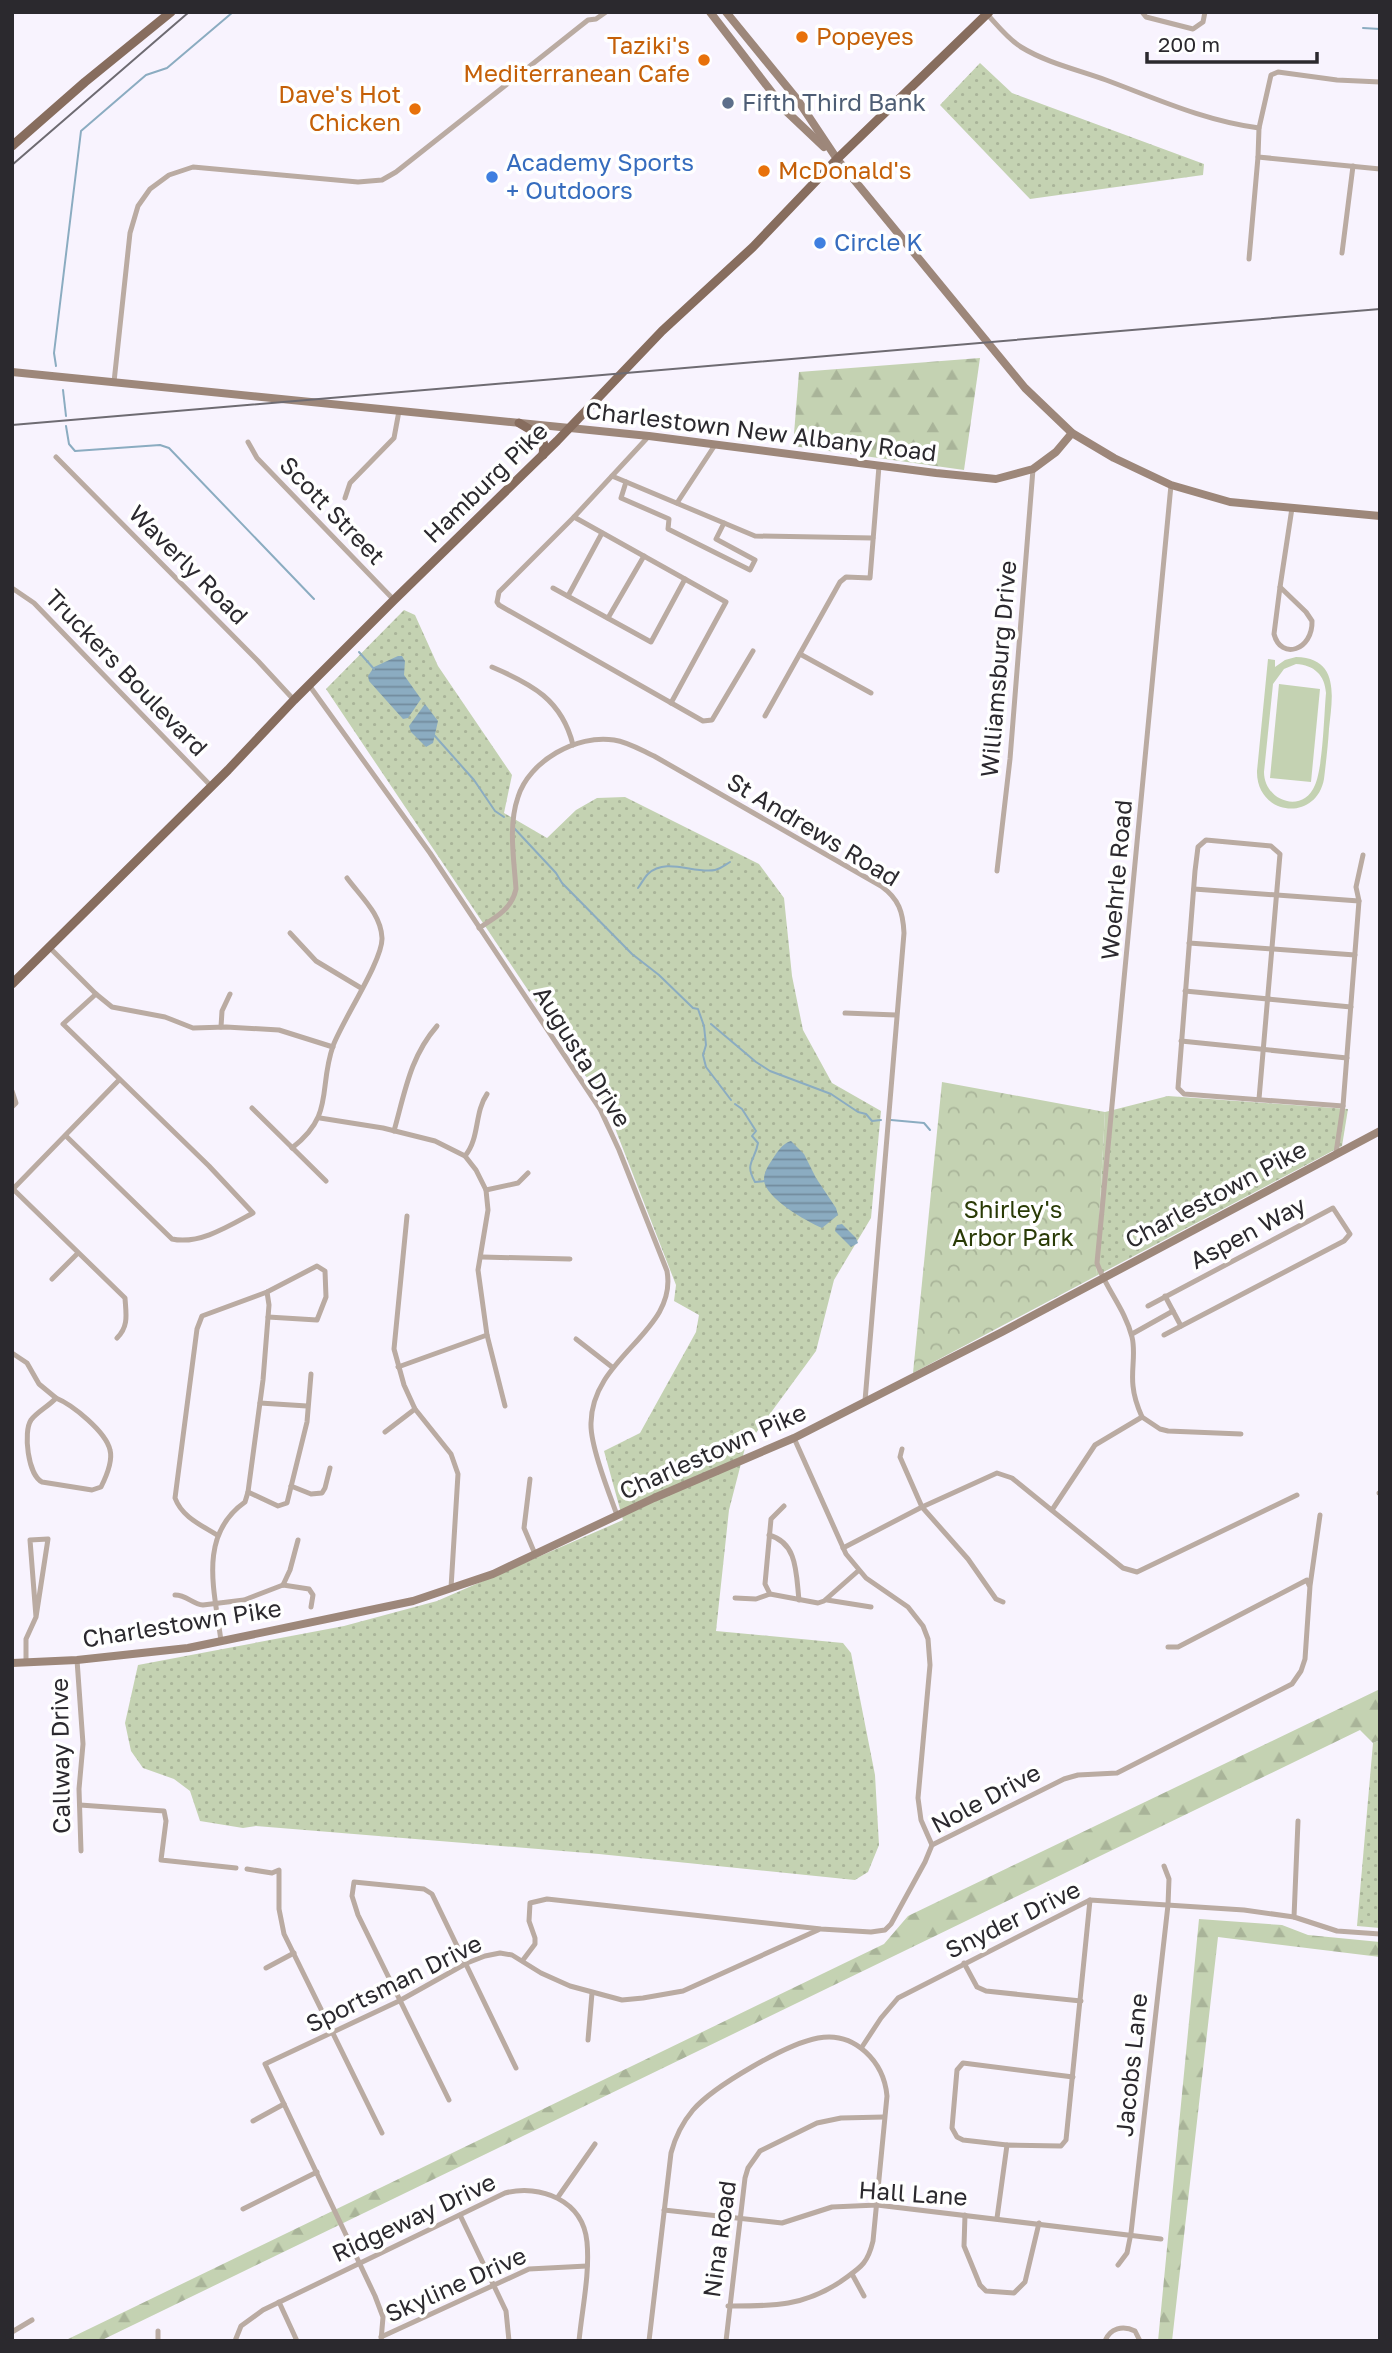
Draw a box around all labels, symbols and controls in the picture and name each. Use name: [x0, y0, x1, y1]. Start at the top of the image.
place label: Popeyes: [816, 21, 914, 50]
scale bar: [1147, 21, 1317, 65]
marker: Popeyes: [794, 29, 810, 45]
place label: Taziki's Mediterranean Cafe: [463, 30, 690, 87]
text: 200 m: [1158, 31, 1220, 57]
marker: Taziki's Mediterranean Cafe: [696, 52, 712, 68]
place label: Dave's Hot Chicken: [278, 79, 401, 136]
place label: Fifth Third Bank: [742, 87, 926, 116]
marker: Fifth Third Bank: [720, 95, 736, 111]
marker: Dave's Hot Chicken: [407, 101, 423, 117]
place label: Academy Sports + Outdoors: [506, 147, 694, 204]
place label: McDonald's: [778, 155, 911, 184]
marker: McDonald's: [756, 163, 772, 179]
marker: Academy Sports + Outdoors: [484, 169, 500, 185]
place label: Circle K: [834, 227, 923, 256]
marker: Circle K: [812, 235, 828, 251]
street label: Charlestown New Albany Road: [584, 395, 938, 466]
street label: Hamburg Pike: [417, 415, 553, 548]
street label: Scott Street: [274, 450, 392, 570]
street label: Waverly Road: [123, 498, 255, 630]
street label: Williamsburg Drive: [974, 559, 1021, 778]
street label: Truckers Boulevard: [40, 582, 214, 761]
street label: St Andrews Road: [722, 766, 905, 892]
street label: Woehrle Road: [1094, 799, 1137, 961]
street label: Augusta Drive: [528, 980, 638, 1132]
street label: Charlestown Pike: [1120, 1134, 1311, 1254]
street label: Aspen Way: [1185, 1189, 1310, 1274]
park label: Shirley's Arbor Park: [952, 1194, 1074, 1251]
street label: Charlestown Pike: [615, 1396, 810, 1505]
street label: Charlestown Pike: [80, 1592, 283, 1653]
street label: Callway Drive: [44, 1678, 75, 1834]
street label: Nole Drive: [926, 1757, 1045, 1839]
street label: Snyder Drive: [940, 1874, 1084, 1964]
street label: Sportsman Drive: [301, 1928, 486, 2038]
street label: Jacobs Lane: [1109, 1992, 1152, 2138]
street label: Ridgeway Drive: [327, 2166, 500, 2267]
street label: Hall Lane: [858, 2174, 969, 2211]
street label: Nina Road: [696, 2178, 741, 2299]
street label: Skyline Drive: [381, 2240, 530, 2328]

